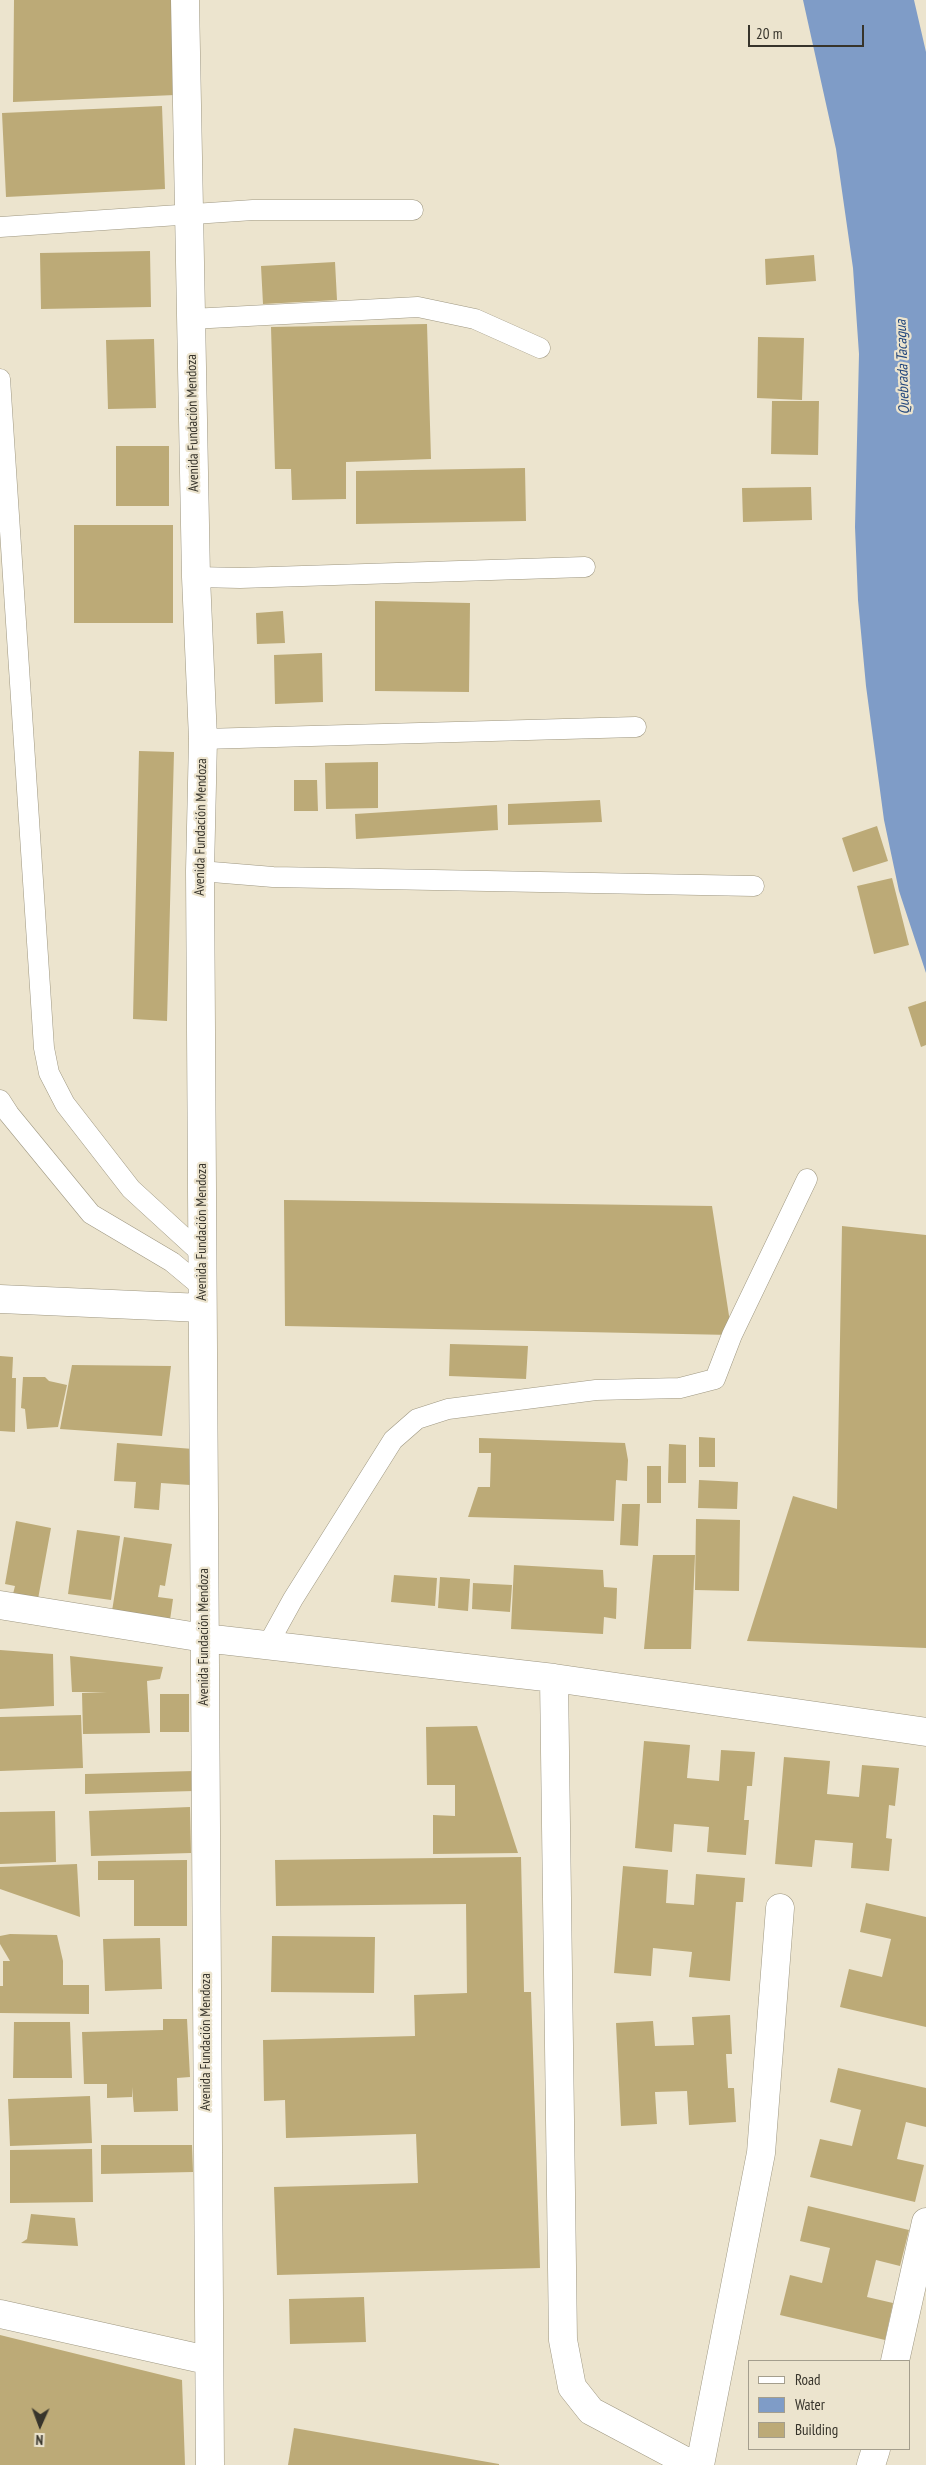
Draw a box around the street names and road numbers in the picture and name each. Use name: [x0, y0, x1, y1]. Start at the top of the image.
street label: Avenida Fundación Mendoza: [183, 354, 203, 492]
street label: Avenida Fundación Mendoza: [191, 758, 211, 896]
street label: Avenida Fundación Mendoza: [194, 1163, 210, 1301]
street label: Avenida Fundación Mendoza: [196, 1568, 212, 1706]
street label: Avenida Fundación Mendoza: [198, 1973, 214, 2111]

